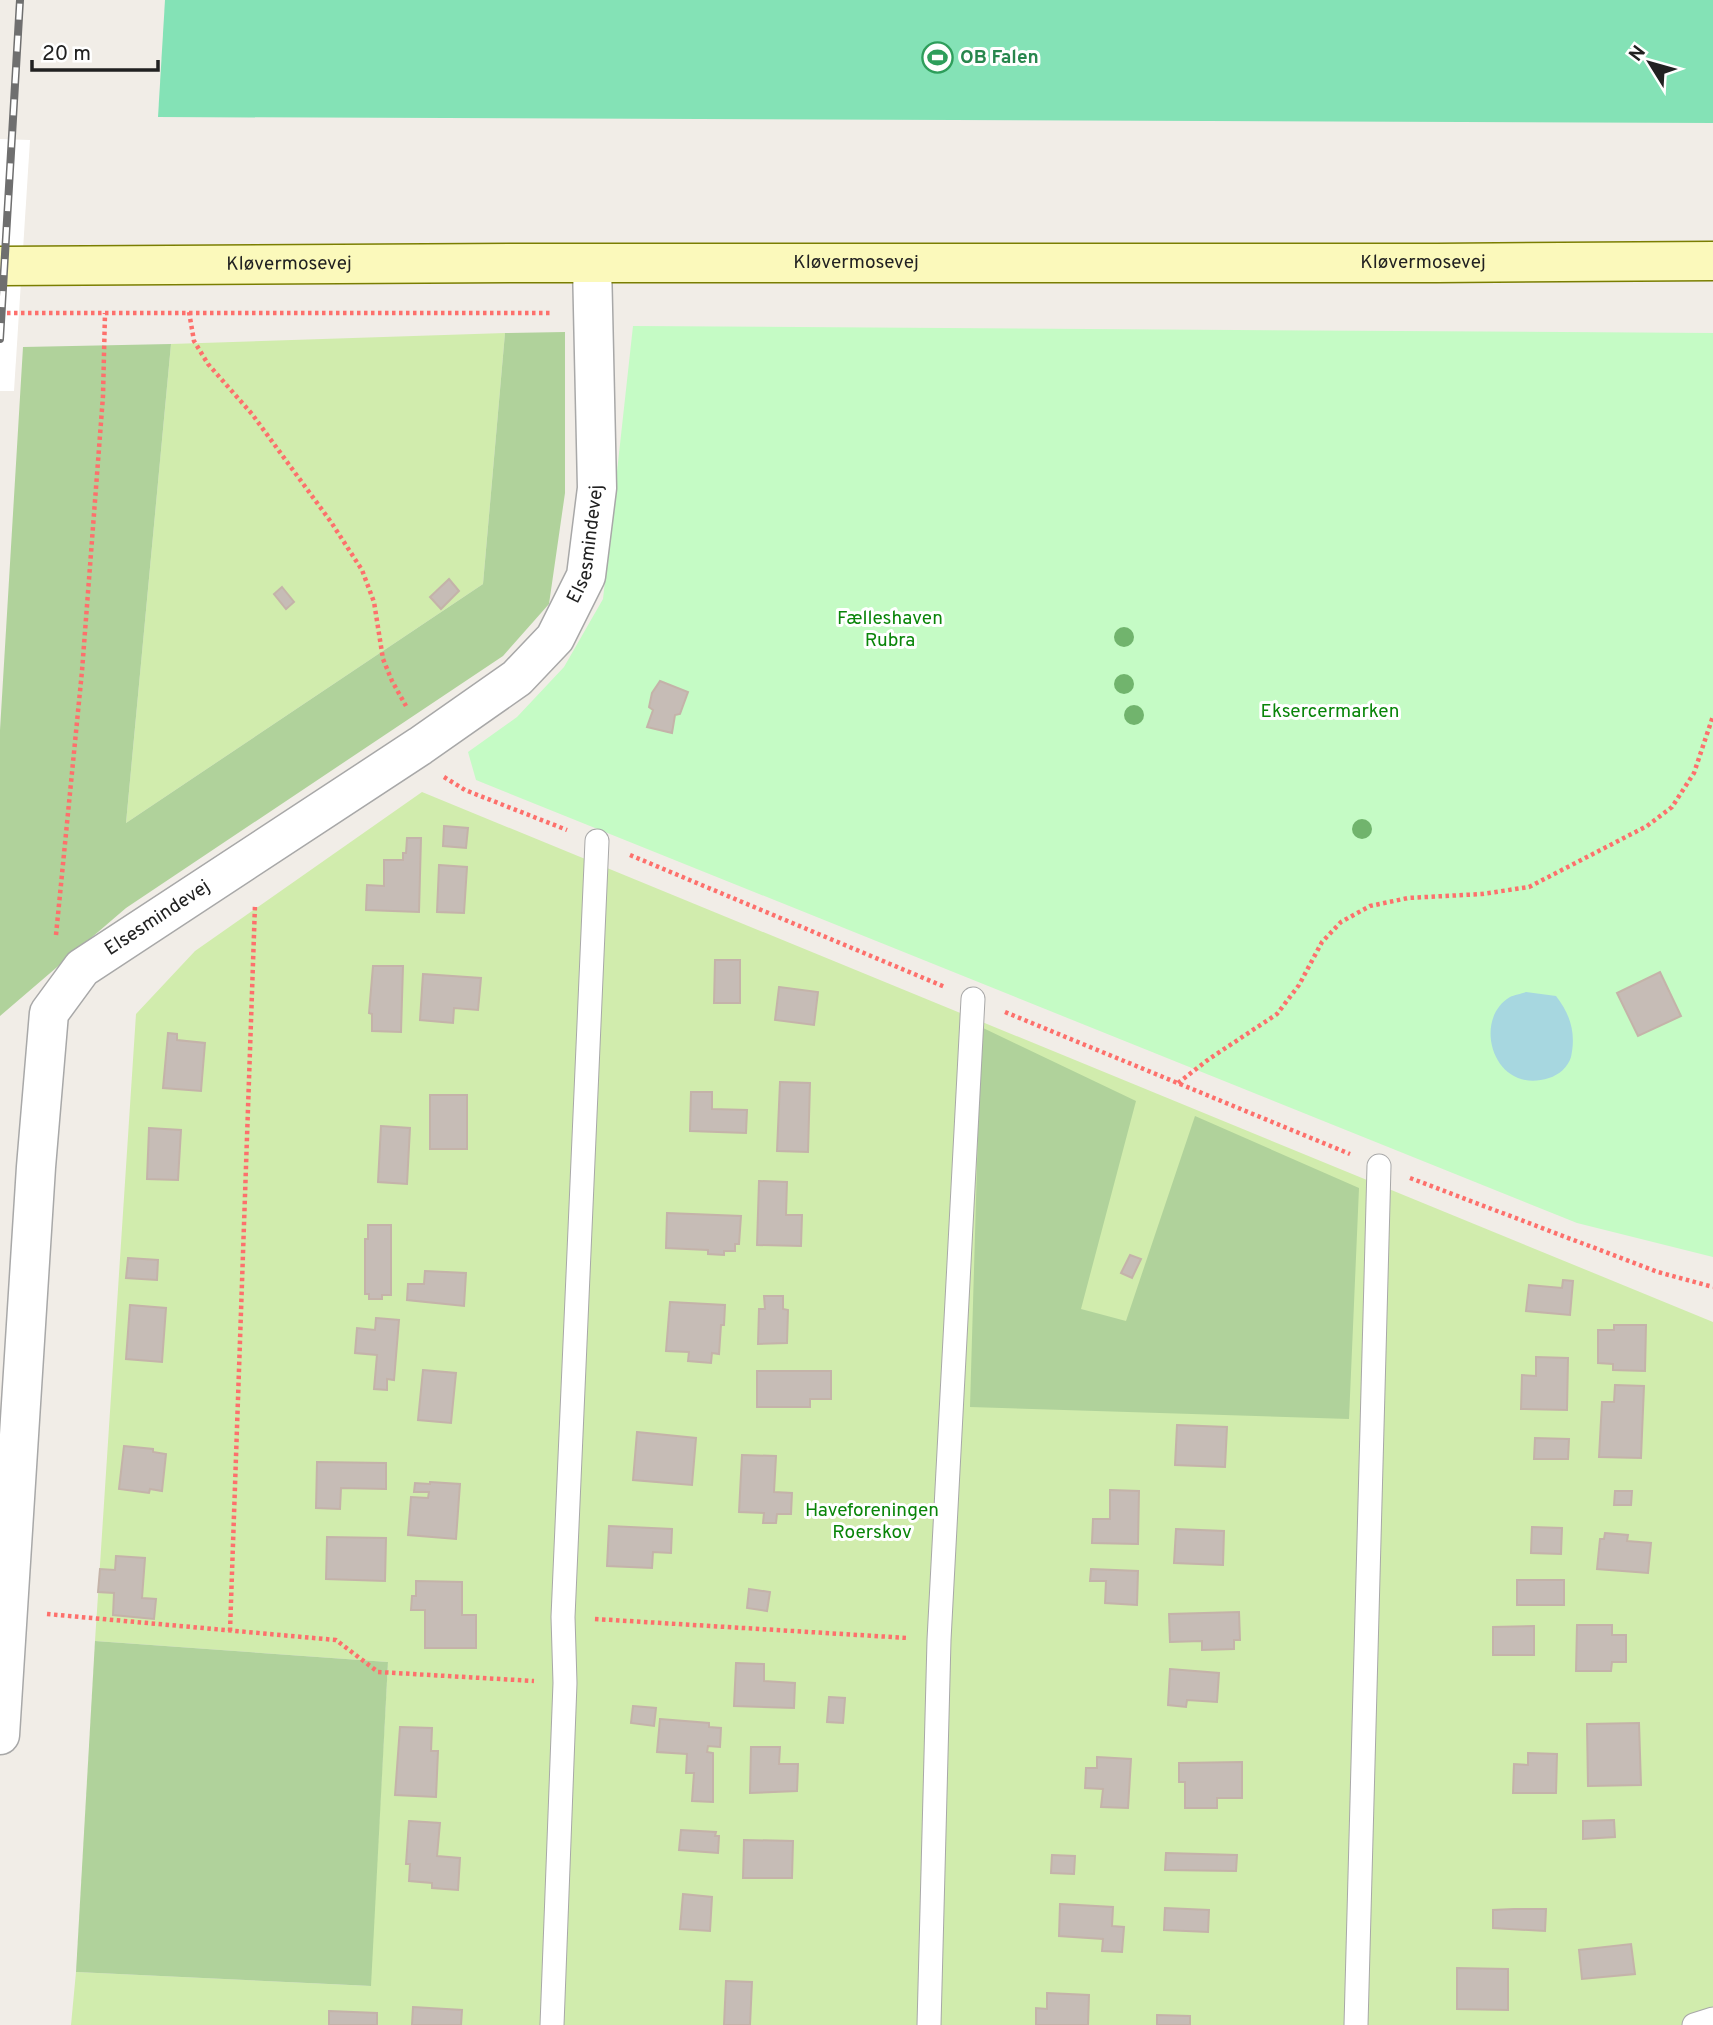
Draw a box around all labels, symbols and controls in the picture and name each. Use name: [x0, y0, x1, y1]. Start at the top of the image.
scale bar: [32, 28, 158, 72]
north arrow: [1615, 28, 1685, 98]
text: 20 m: [42, 41, 91, 68]
sports icon: OB Falen: [920, 41, 954, 75]
text: N: [1624, 41, 1652, 67]
place label: OB Falen: [960, 46, 1039, 70]
street label: Kløvermosevej: [793, 251, 919, 275]
street label: Kløvermosevej: [1360, 251, 1486, 275]
street label: Kløvermosevej: [226, 252, 352, 277]
street label: Elsesmindevej: [562, 485, 609, 608]
park label: Fælleshaven Rubra: [837, 607, 943, 653]
park label: Eksercermarken: [1261, 700, 1399, 724]
street label: Elsesmindevej: [100, 875, 215, 962]
park label: Haveforeningen Roerskov: [805, 1499, 939, 1545]

